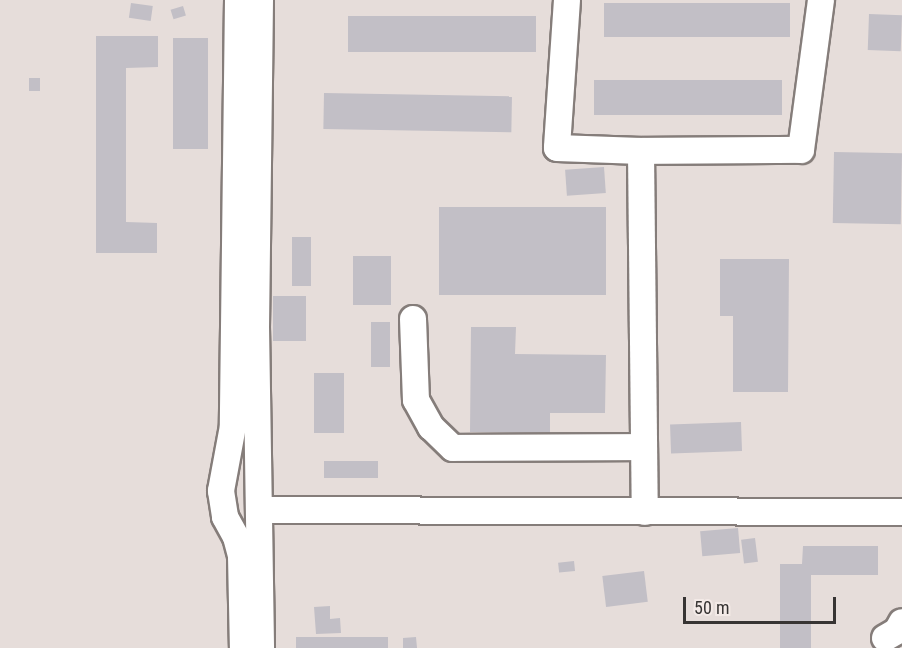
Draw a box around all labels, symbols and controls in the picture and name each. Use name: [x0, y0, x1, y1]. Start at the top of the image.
scale bar: [686, 585, 839, 623]
text: 50 m: [694, 597, 729, 618]

